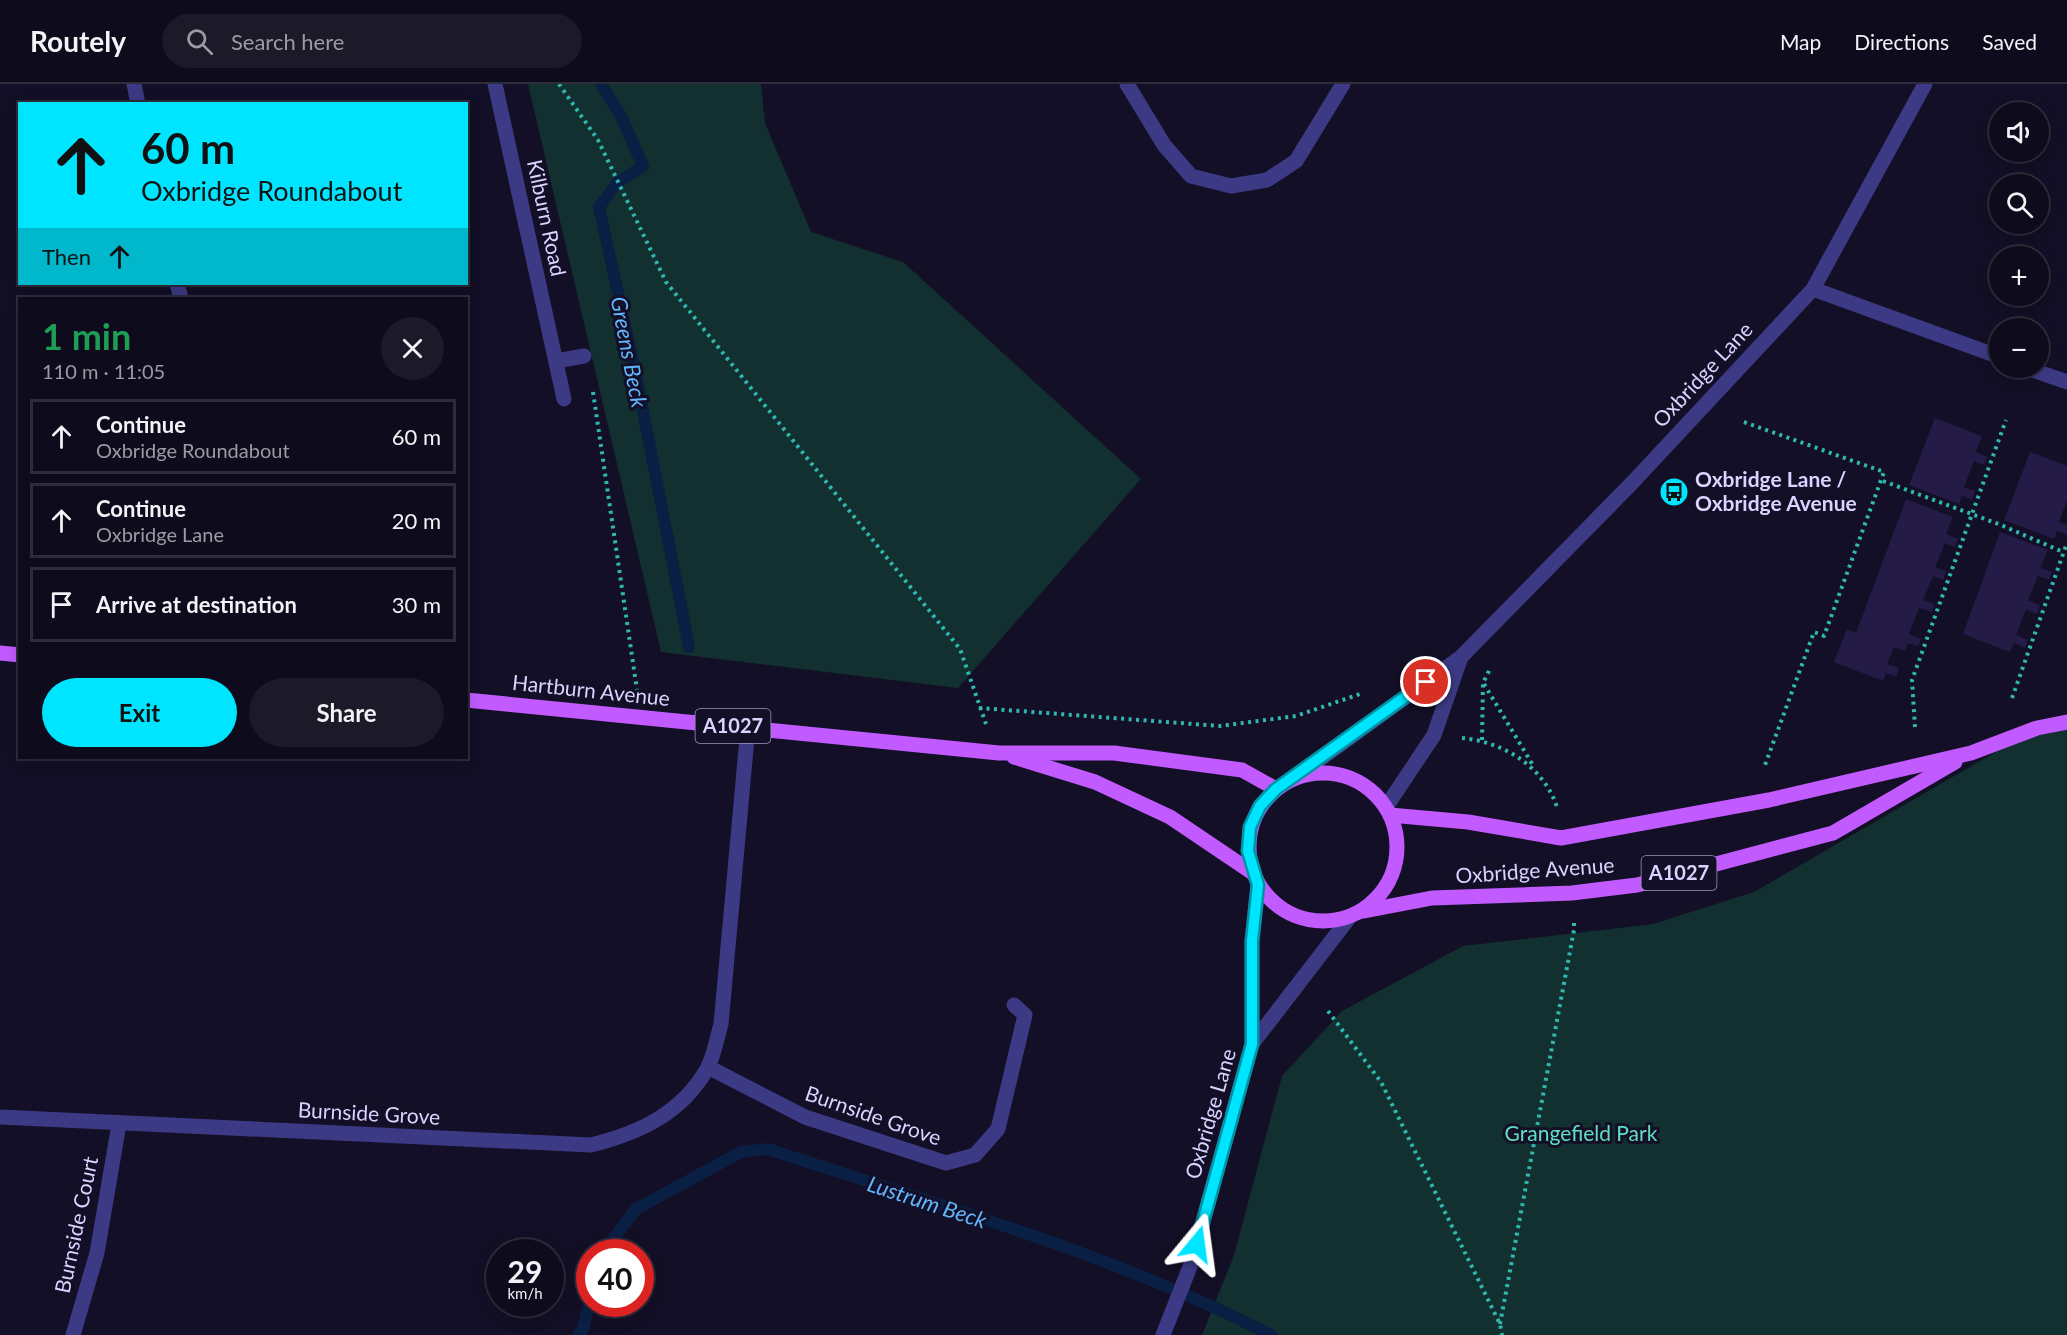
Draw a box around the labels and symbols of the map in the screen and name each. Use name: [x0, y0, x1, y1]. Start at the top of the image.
street label: Kilburn Road: [523, 157, 572, 278]
water label: Greens Beck: [606, 294, 654, 410]
street label: Oxbridge Lane: [1647, 316, 1757, 432]
place label: Oxbridge Lane / Oxbridge Avenue: [1695, 466, 1857, 515]
bus stop icon: Oxbridge Lane / Oxbridge Avenue: [1658, 476, 1690, 508]
pin: [1400, 656, 1451, 707]
street label: Hartburn Avenue: [511, 669, 671, 710]
road number: A1027: [696, 709, 771, 743]
street label: Oxbridge Avenue: [1455, 851, 1615, 888]
road number: A1027: [1642, 856, 1716, 890]
street label: Oxbridge Lane: [1179, 1046, 1240, 1182]
street label: Burnside Grove: [802, 1080, 945, 1150]
street label: Burnside Grove: [297, 1096, 441, 1129]
park label: Grangefield Park: [1505, 1120, 1658, 1145]
street label: Burnside Court: [49, 1153, 102, 1295]
water label: Lustrum Beck: [864, 1170, 991, 1234]
position arrow: [1165, 1212, 1229, 1276]
speed limit sign: 40: [576, 1239, 654, 1317]

